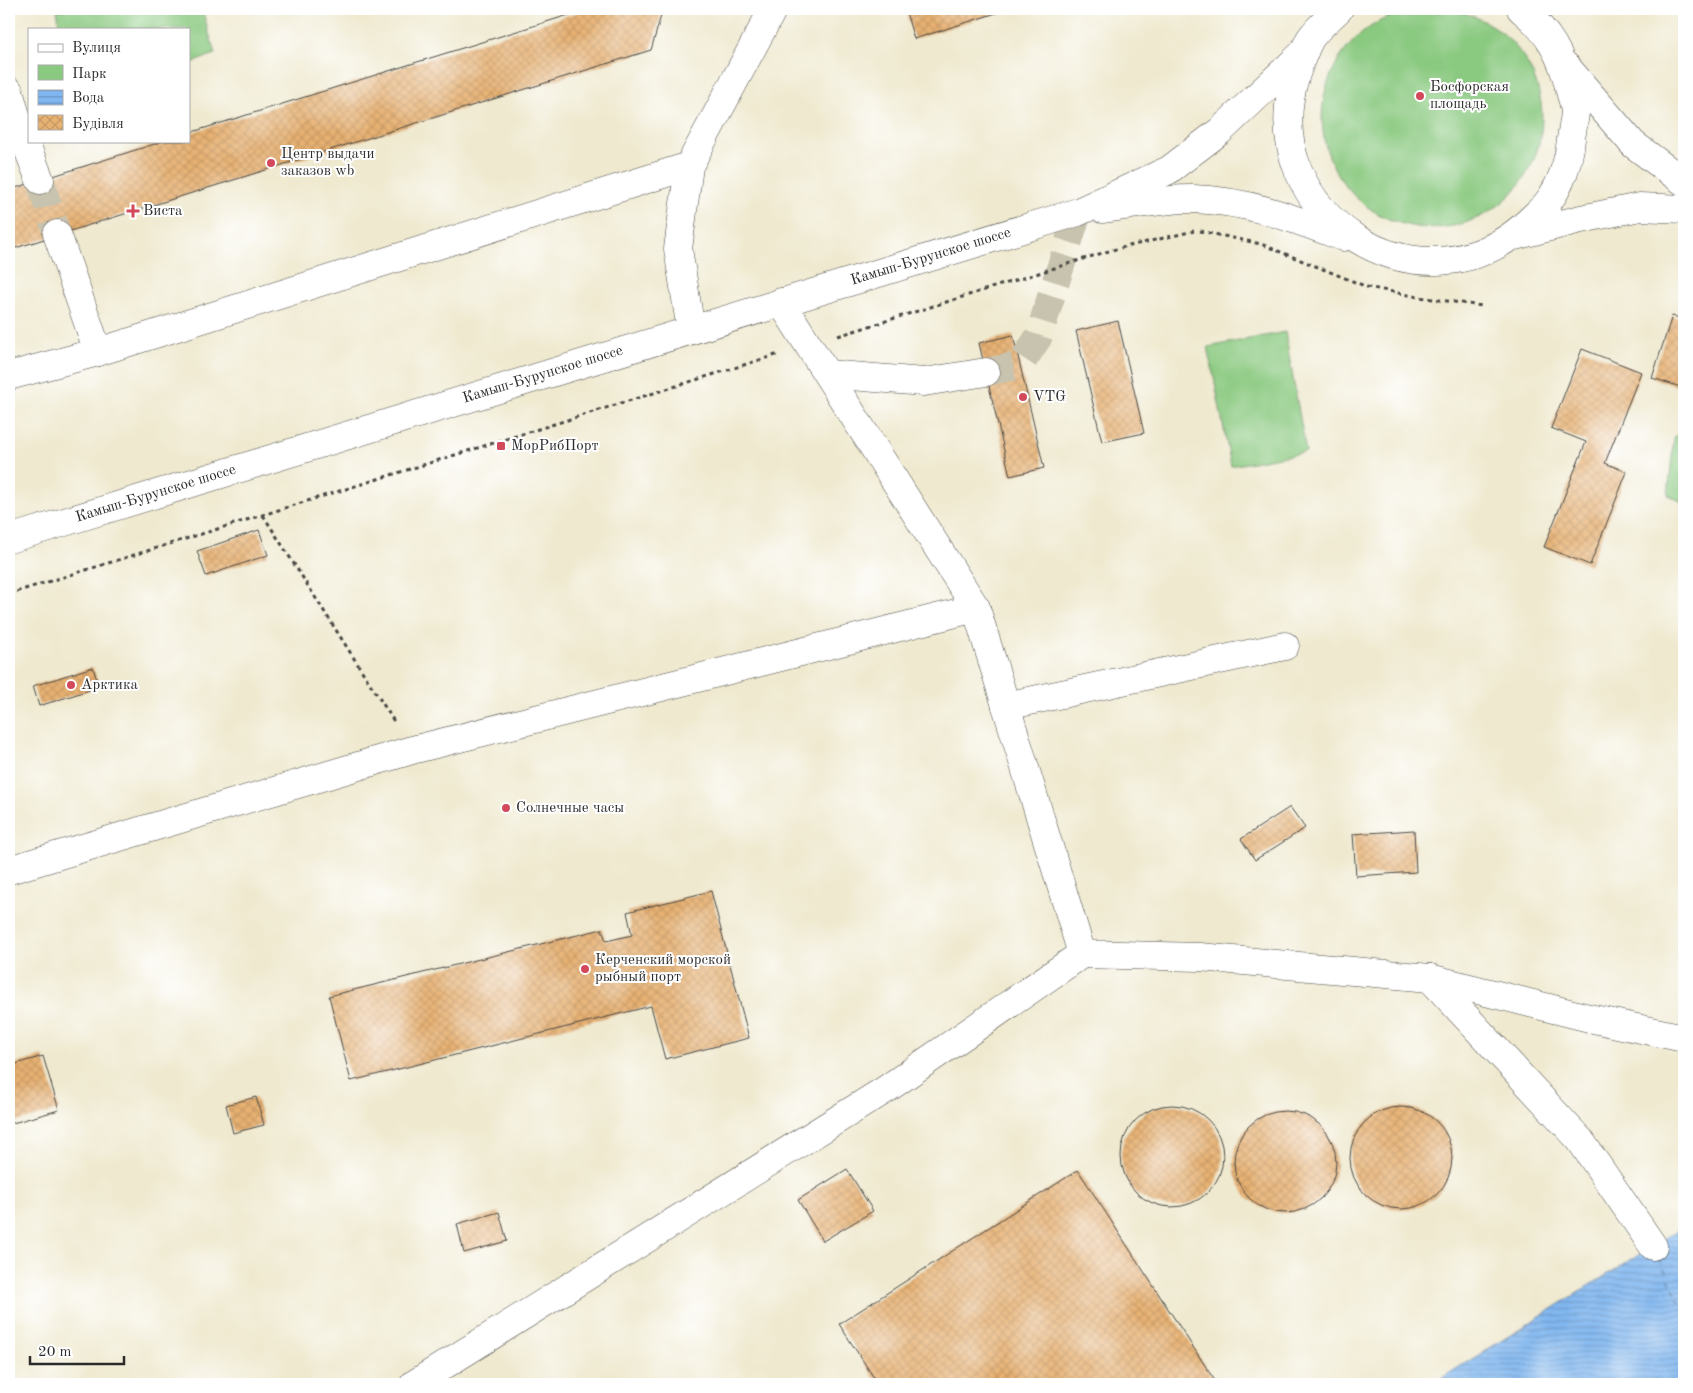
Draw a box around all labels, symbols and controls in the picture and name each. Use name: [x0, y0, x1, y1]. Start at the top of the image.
legend: [28, 28, 190, 142]
text: Вулиця: [72, 41, 121, 56]
text: Парк: [72, 67, 107, 82]
place label: Босфорская площадь: [1430, 80, 1509, 112]
marker: Босфорская площадь: [1414, 90, 1426, 102]
text: Вода: [72, 91, 105, 106]
text: Будівля: [72, 117, 124, 132]
place label: Центр выдачи заказов wb: [281, 147, 375, 179]
marker: Центр выдачи заказов wb: [265, 157, 277, 169]
place label: Виста: [143, 204, 183, 219]
marker: Виста: [127, 205, 139, 217]
street label: Камыш-Бурунское шоссе: [849, 225, 1013, 289]
street label: Камыш-Бурунское шоссе: [461, 343, 625, 407]
place label: VTG: [1033, 390, 1066, 405]
marker: VTG: [1017, 391, 1029, 403]
place label: МорРибПорт: [511, 439, 599, 454]
marker: МорРибПорт: [495, 440, 507, 452]
street label: Камыш-Бурунское шоссе: [74, 462, 238, 526]
place label: Арктика: [81, 678, 138, 693]
marker: Арктика: [65, 679, 77, 691]
place label: Солнечные часы: [516, 801, 624, 816]
marker: Солнечные часы: [500, 802, 512, 814]
place label: Керченский морской рыбный порт: [595, 953, 731, 985]
marker: Керченский морской рыбный порт: [579, 963, 591, 975]
scale bar: [30, 1333, 124, 1365]
text: 20 m: [38, 1345, 72, 1360]

